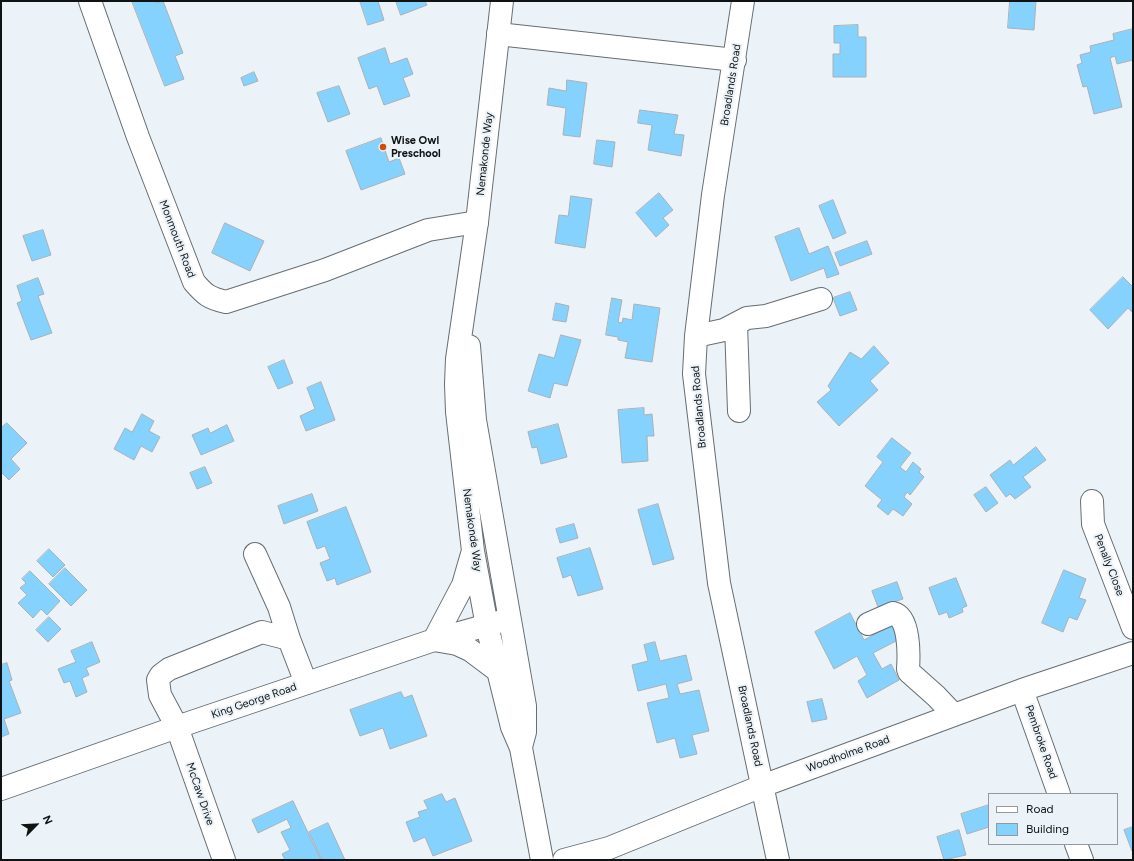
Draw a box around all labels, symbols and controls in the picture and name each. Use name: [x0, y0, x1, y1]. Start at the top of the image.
street label: Broadlands Road: [718, 43, 744, 127]
street label: Nemakonde Way: [474, 112, 496, 196]
place label: Wise Owl Preschool: [391, 134, 441, 160]
marker: Wise Owl Preschool: [378, 142, 388, 152]
street label: Monmouth Road: [156, 198, 198, 280]
street label: Broadlands Road: [689, 365, 709, 449]
street label: Nemakonde Way: [460, 488, 484, 572]
street label: Penally Close: [1091, 532, 1127, 598]
street label: King George Road: [210, 680, 298, 722]
street label: Broadlands Road: [735, 684, 765, 768]
street label: Pembroke Road: [1022, 703, 1060, 781]
street label: Woodholme Road: [805, 733, 891, 775]
street label: McCaw Drive: [183, 761, 217, 827]
legend: [988, 793, 1118, 845]
text: Road: [1026, 802, 1054, 816]
north arrow: [16, 805, 56, 845]
text: N: [40, 813, 55, 826]
text: Building: [1026, 822, 1069, 836]

